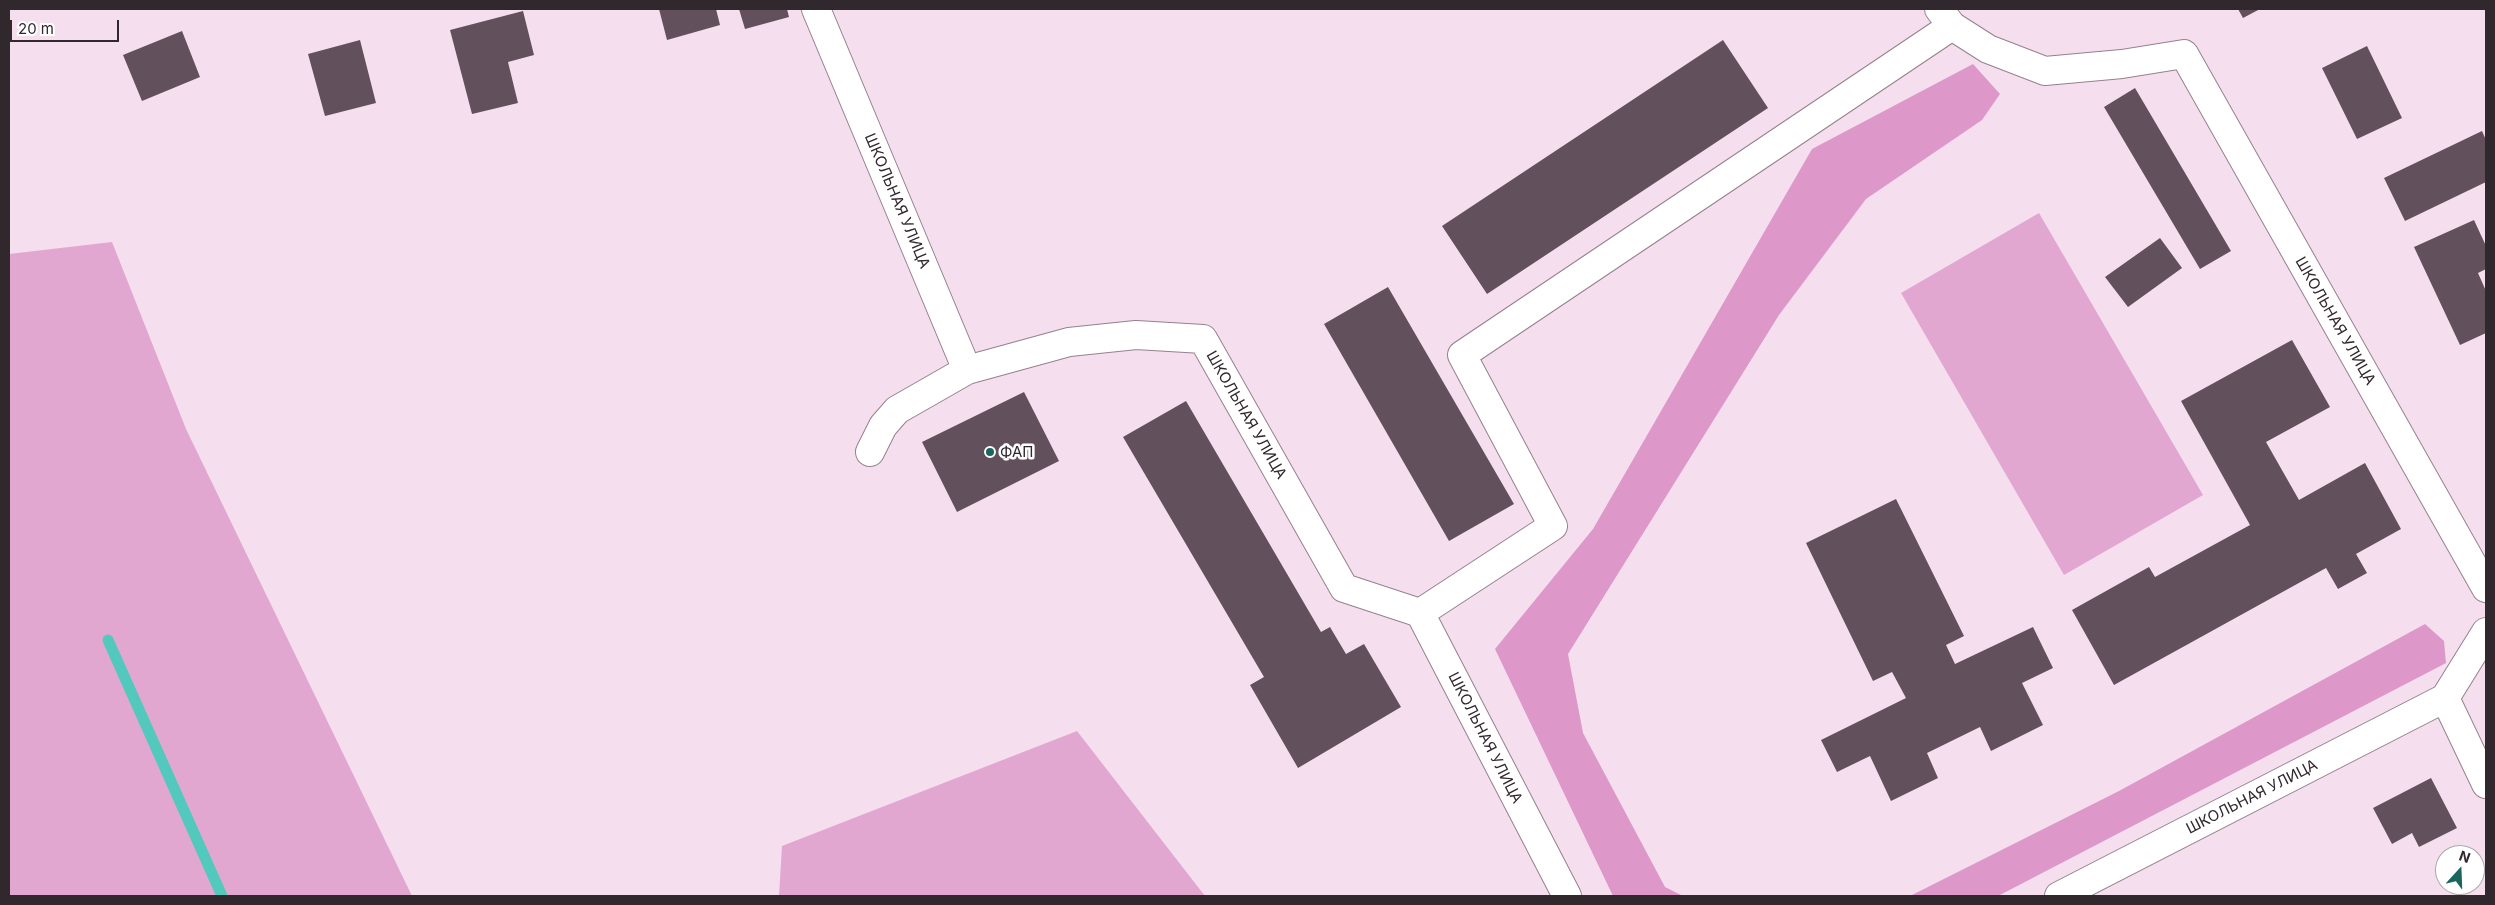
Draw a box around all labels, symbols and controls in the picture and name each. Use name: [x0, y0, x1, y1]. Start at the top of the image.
scale bar: [12, 10, 121, 42]
text: 20 m: [18, 19, 54, 38]
street label: ШКОЛЬНАЯ УЛИЦА: [860, 131, 934, 271]
street label: ШКОЛЬНАЯ УЛИЦА: [2291, 254, 2379, 388]
street label: ШКОЛЬНАЯ УЛИЦА: [1202, 348, 1290, 482]
place label: ФАП: [1000, 443, 1033, 461]
marker: ФАП: [984, 446, 996, 458]
street label: ШКОЛЬНАЯ УЛИЦА: [1444, 669, 1526, 807]
street label: ШКОЛЬНАЯ УЛИЦА: [2183, 756, 2321, 838]
north arrow: [2435, 845, 2485, 895]
text: N: [2457, 847, 2473, 866]

